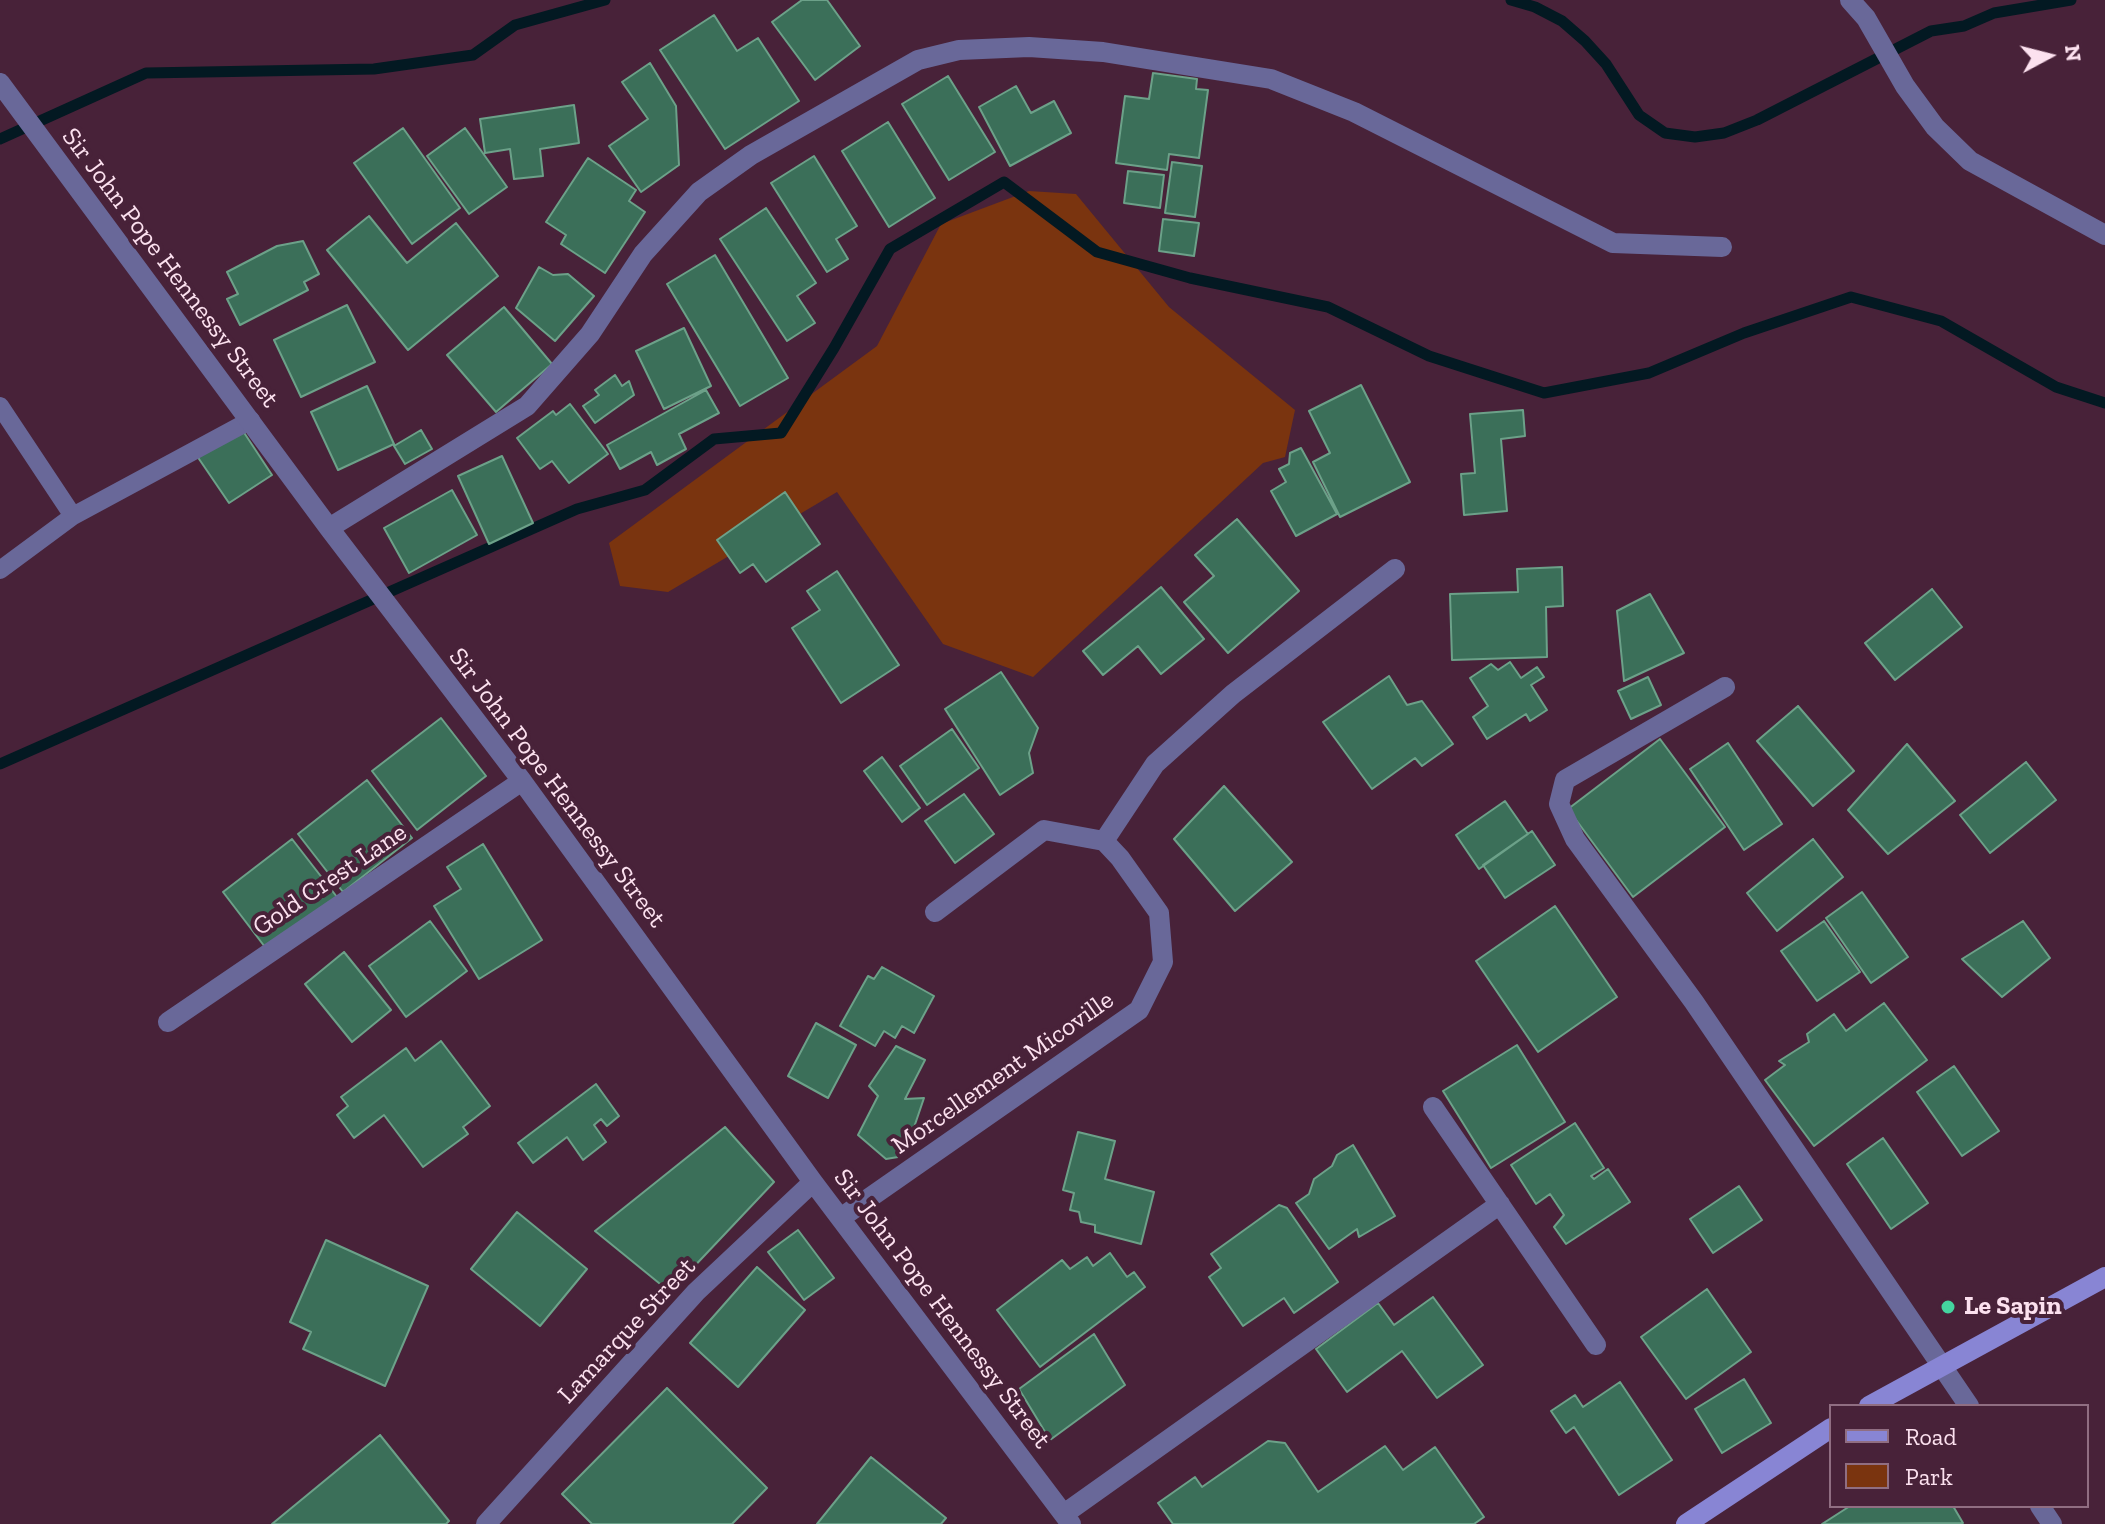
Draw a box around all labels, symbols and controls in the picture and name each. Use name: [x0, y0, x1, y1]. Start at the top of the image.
north arrow: [2009, 16, 2089, 96]
text: N: [2059, 43, 2088, 63]
street label: Sir John Pope Hennessy Street: [55, 122, 285, 414]
street label: Sir John Pope Hennessy Street: [442, 642, 672, 934]
street label: Gold Crest Lane: [247, 817, 413, 943]
street label: Morcellement Micoville: [886, 985, 1120, 1161]
street label: Sir John Pope Hennessy Street: [827, 1163, 1057, 1455]
street label: Lamarque Street: [552, 1252, 702, 1410]
place label: Le Sapin: [1964, 1291, 2062, 1323]
marker: Le Sapin: [1939, 1298, 1957, 1316]
legend: [1829, 1404, 2089, 1508]
text: Road: [1905, 1422, 1957, 1451]
text: Park: [1905, 1462, 1953, 1491]

